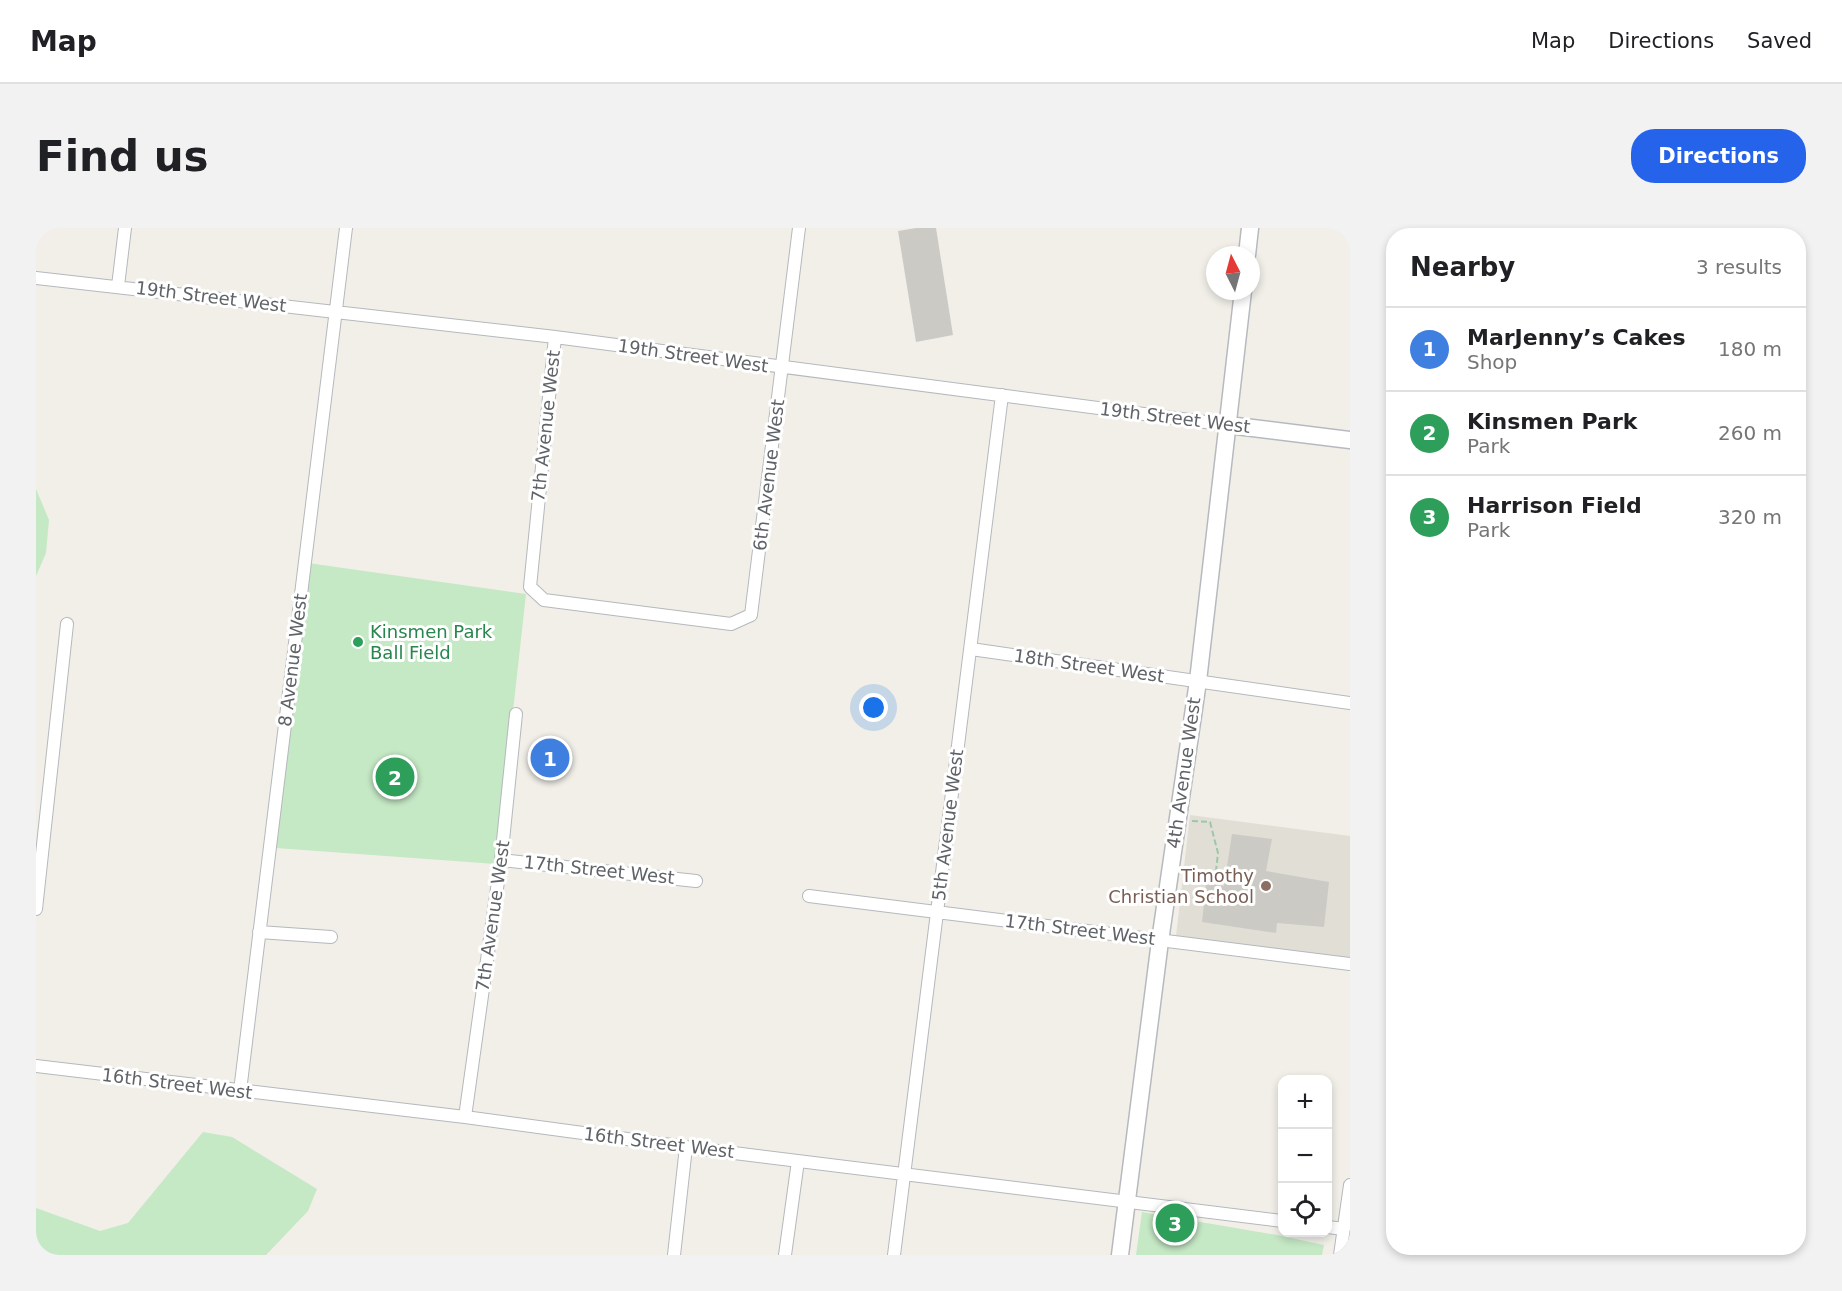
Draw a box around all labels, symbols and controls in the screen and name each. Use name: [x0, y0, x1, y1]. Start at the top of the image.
text: Map: [30, 25, 97, 58]
text: Map: [1531, 29, 1575, 53]
text: Directions: [1608, 29, 1714, 53]
text: Saved: [1747, 29, 1812, 53]
button: Directions: [1631, 129, 1806, 183]
text: Find us: [36, 132, 209, 181]
north arrow: [1206, 246, 1260, 300]
text: Nearby: [1410, 252, 1515, 282]
text: 3 results: [1696, 255, 1782, 279]
street label: 19th Street West: [134, 277, 288, 316]
text: MarJenny’s Cakes: [1467, 325, 1686, 350]
street label: 19th Street West: [616, 335, 770, 376]
text: 1: [1423, 337, 1436, 361]
text: 180 m: [1718, 337, 1782, 361]
street label: 7th Avenue West: [527, 349, 564, 503]
text: Shop: [1467, 350, 1517, 374]
street label: 6th Avenue West: [749, 398, 788, 552]
street label: 19th Street West: [1098, 398, 1252, 437]
text: Kinsmen Park: [1467, 409, 1637, 434]
text: 2: [1423, 421, 1436, 445]
text: 260 m: [1718, 421, 1782, 445]
text: Park: [1467, 434, 1510, 458]
text: Harrison Field: [1467, 493, 1642, 518]
text: 3: [1423, 505, 1436, 529]
text: 320 m: [1718, 505, 1782, 529]
text: Park: [1467, 518, 1510, 542]
street label: 8 Avenue West: [274, 592, 311, 728]
place label: Kinsmen Park Ball Field: [370, 621, 493, 663]
marker: Kinsmen Park Ball Field: [351, 635, 365, 649]
street label: 18th Street West: [1012, 645, 1166, 686]
your location: [859, 693, 888, 722]
street label: 4th Avenue West: [1162, 696, 1205, 850]
pin: 1: [530, 736, 570, 780]
street label: 5th Avenue West: [928, 748, 967, 902]
pin: 2: [376, 754, 414, 800]
street label: 7th Avenue West: [471, 839, 514, 993]
street label: 17th Street West: [522, 851, 676, 888]
place label: Timothy Christian School: [1108, 865, 1254, 907]
marker: Timothy Christian School: [1259, 879, 1273, 893]
street label: 17th Street West: [1003, 910, 1157, 949]
street label: 16th Street West: [100, 1064, 254, 1103]
map controls: [1278, 1075, 1332, 1237]
button: +: [1278, 1075, 1332, 1129]
street label: 16th Street West: [582, 1123, 736, 1162]
button: −: [1278, 1129, 1332, 1183]
button: locate: [1278, 1183, 1332, 1237]
pin: 3: [1156, 1200, 1194, 1246]

